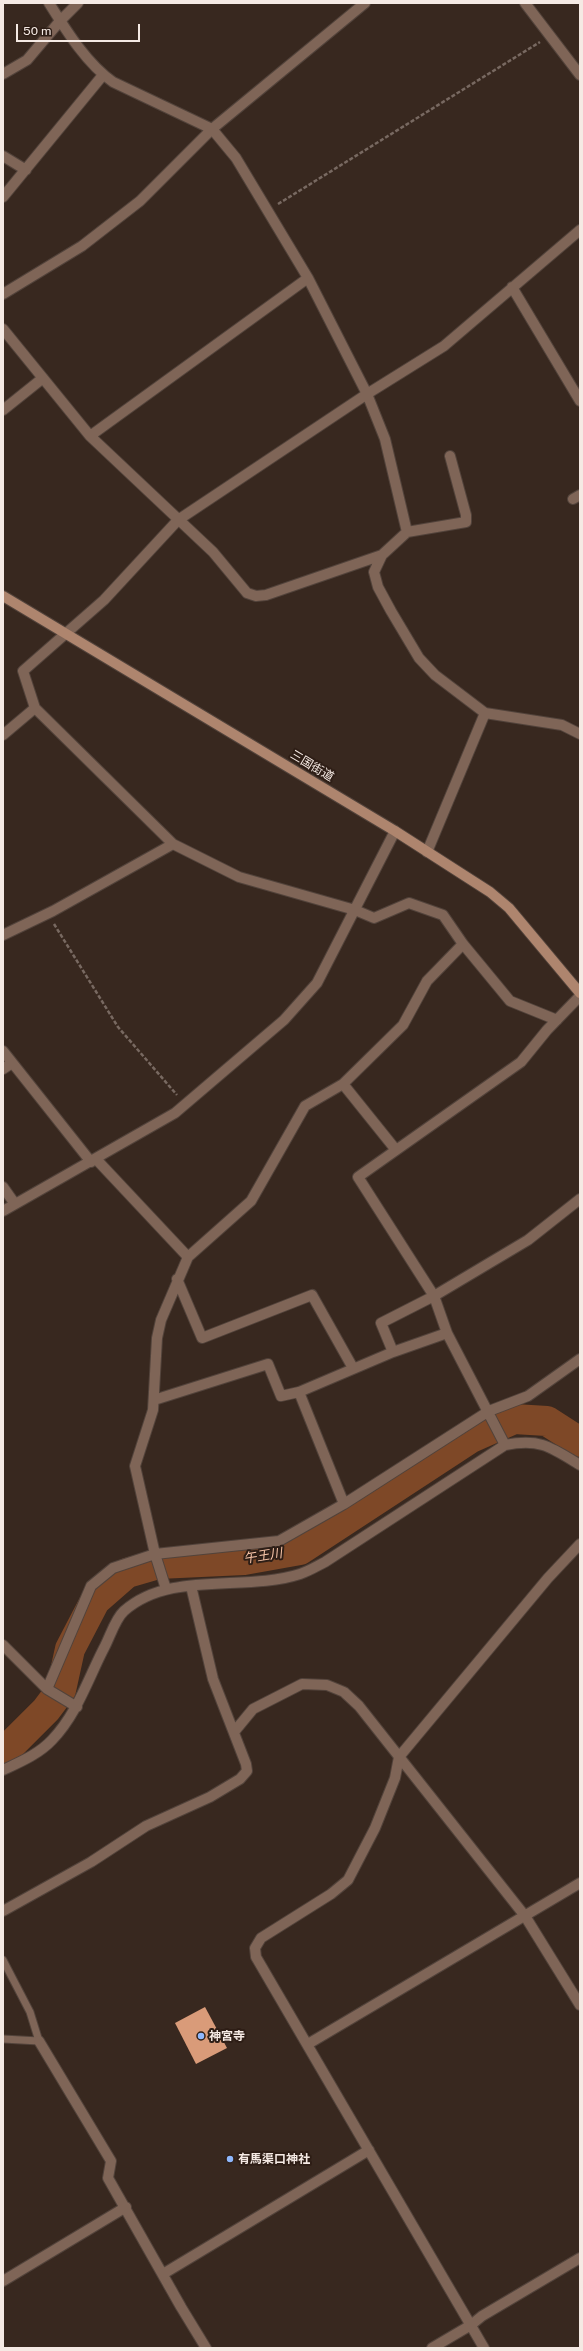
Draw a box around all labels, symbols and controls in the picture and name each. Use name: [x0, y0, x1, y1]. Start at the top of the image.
scale bar: [18, 16, 142, 42]
text: 50 m: [23, 24, 51, 38]
street label: 三国街道: [288, 747, 336, 785]
water label: 午王川: [243, 1545, 283, 1567]
place label: 神宮寺: [209, 2029, 245, 2043]
marker: 神宮寺: [196, 2031, 206, 2041]
place label: 有馬渠口神社: [238, 2152, 310, 2166]
marker: 有馬渠口神社: [225, 2154, 235, 2164]

